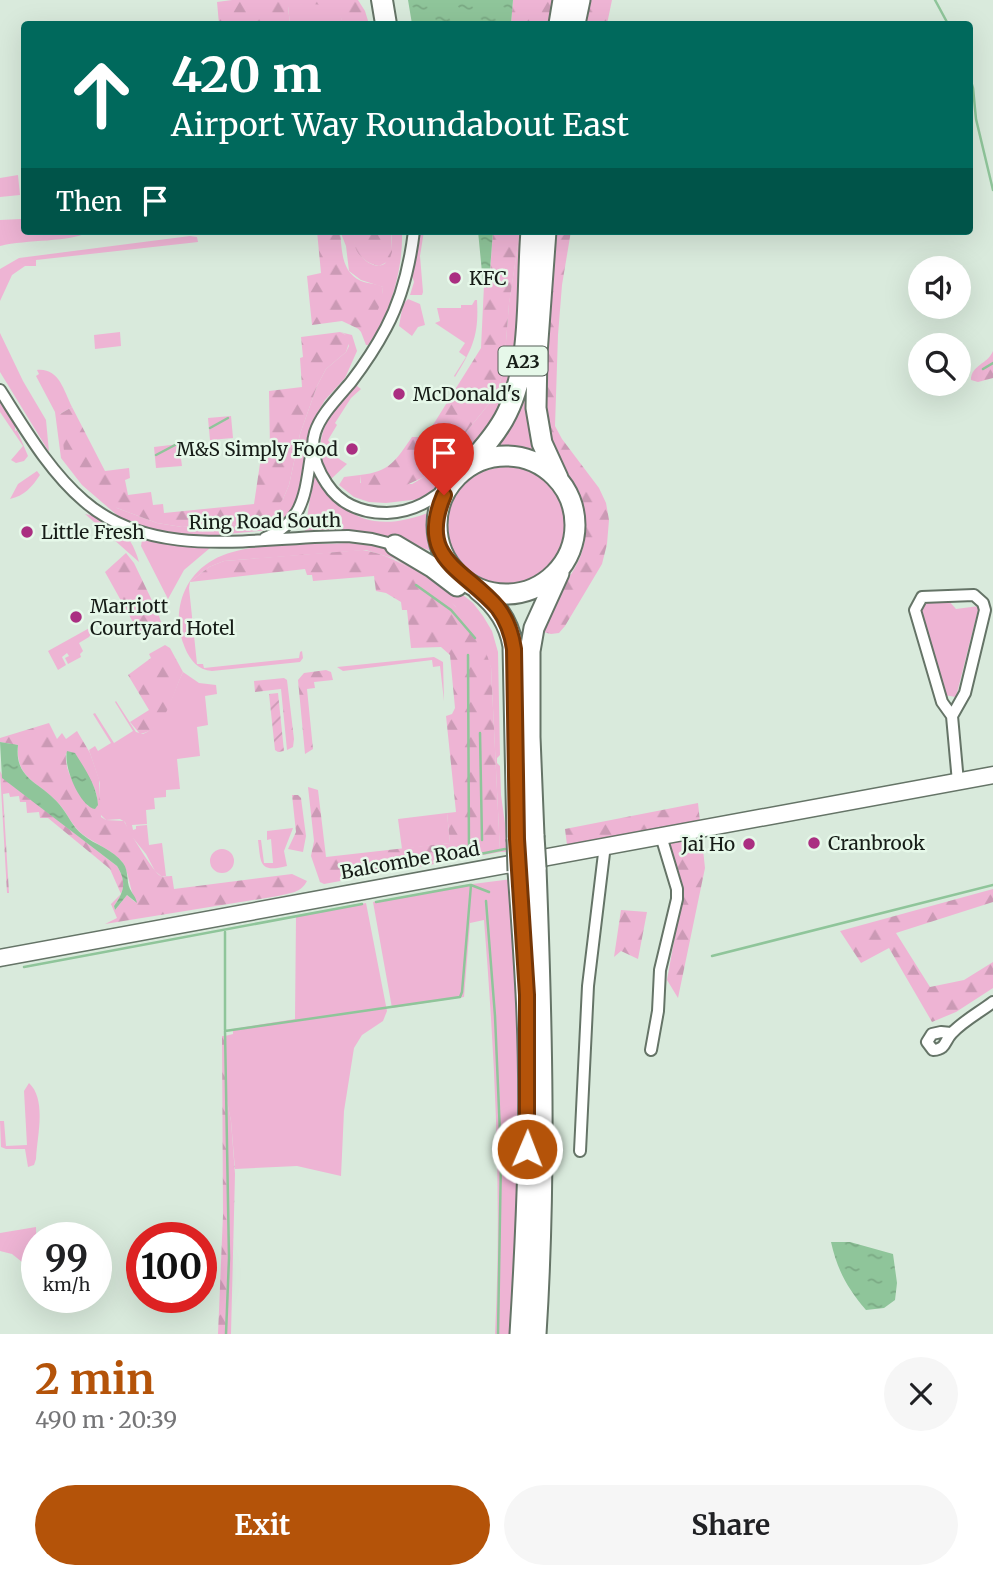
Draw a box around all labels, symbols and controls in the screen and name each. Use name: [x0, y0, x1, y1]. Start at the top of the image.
text: 420 m: [171, 44, 322, 105]
icon: ahead: [56, 49, 147, 140]
text: Airport Way Roundabout East: [171, 105, 629, 145]
icon: arrive: [136, 182, 174, 220]
text: Then: [56, 185, 122, 218]
map controls: [908, 256, 971, 396]
button: sound: [908, 256, 971, 319]
place label: KFC: [469, 266, 507, 290]
marker: KFC: [447, 270, 463, 286]
button: search: [908, 333, 971, 396]
road number: A23: [498, 346, 548, 376]
place label: McDonald's: [413, 382, 520, 406]
marker: McDonald's: [391, 386, 407, 402]
pin: [414, 423, 474, 495]
icon: arrive: [425, 434, 463, 472]
place label: M&S Simply Food: [176, 437, 338, 461]
marker: M&S Simply Food: [344, 441, 360, 457]
street label: Ring Road South: [189, 508, 342, 534]
place label: Little Fresh: [41, 520, 145, 544]
marker: Little Fresh: [19, 524, 35, 540]
place label: Marriott Courtyard Hotel: [90, 594, 235, 640]
marker: Marriott Courtyard Hotel: [68, 609, 84, 625]
place label: Cranbrook: [828, 831, 925, 855]
place label: Jai Ho: [681, 832, 735, 856]
marker: Cranbrook: [806, 835, 822, 851]
street label: Balcombe Road: [338, 836, 482, 884]
marker: Jai Ho: [741, 836, 757, 852]
position arrow: [490, 1112, 564, 1186]
speed limit sign: 100: [126, 1222, 217, 1313]
text: 99: [45, 1236, 88, 1280]
text: km/h: [43, 1273, 90, 1296]
text: 2 min: [35, 1353, 155, 1405]
button: close: [884, 1357, 958, 1431]
text: 490 m · 20:39: [35, 1405, 177, 1434]
button: Exit: [35, 1485, 490, 1565]
button: Share: [504, 1485, 958, 1565]

